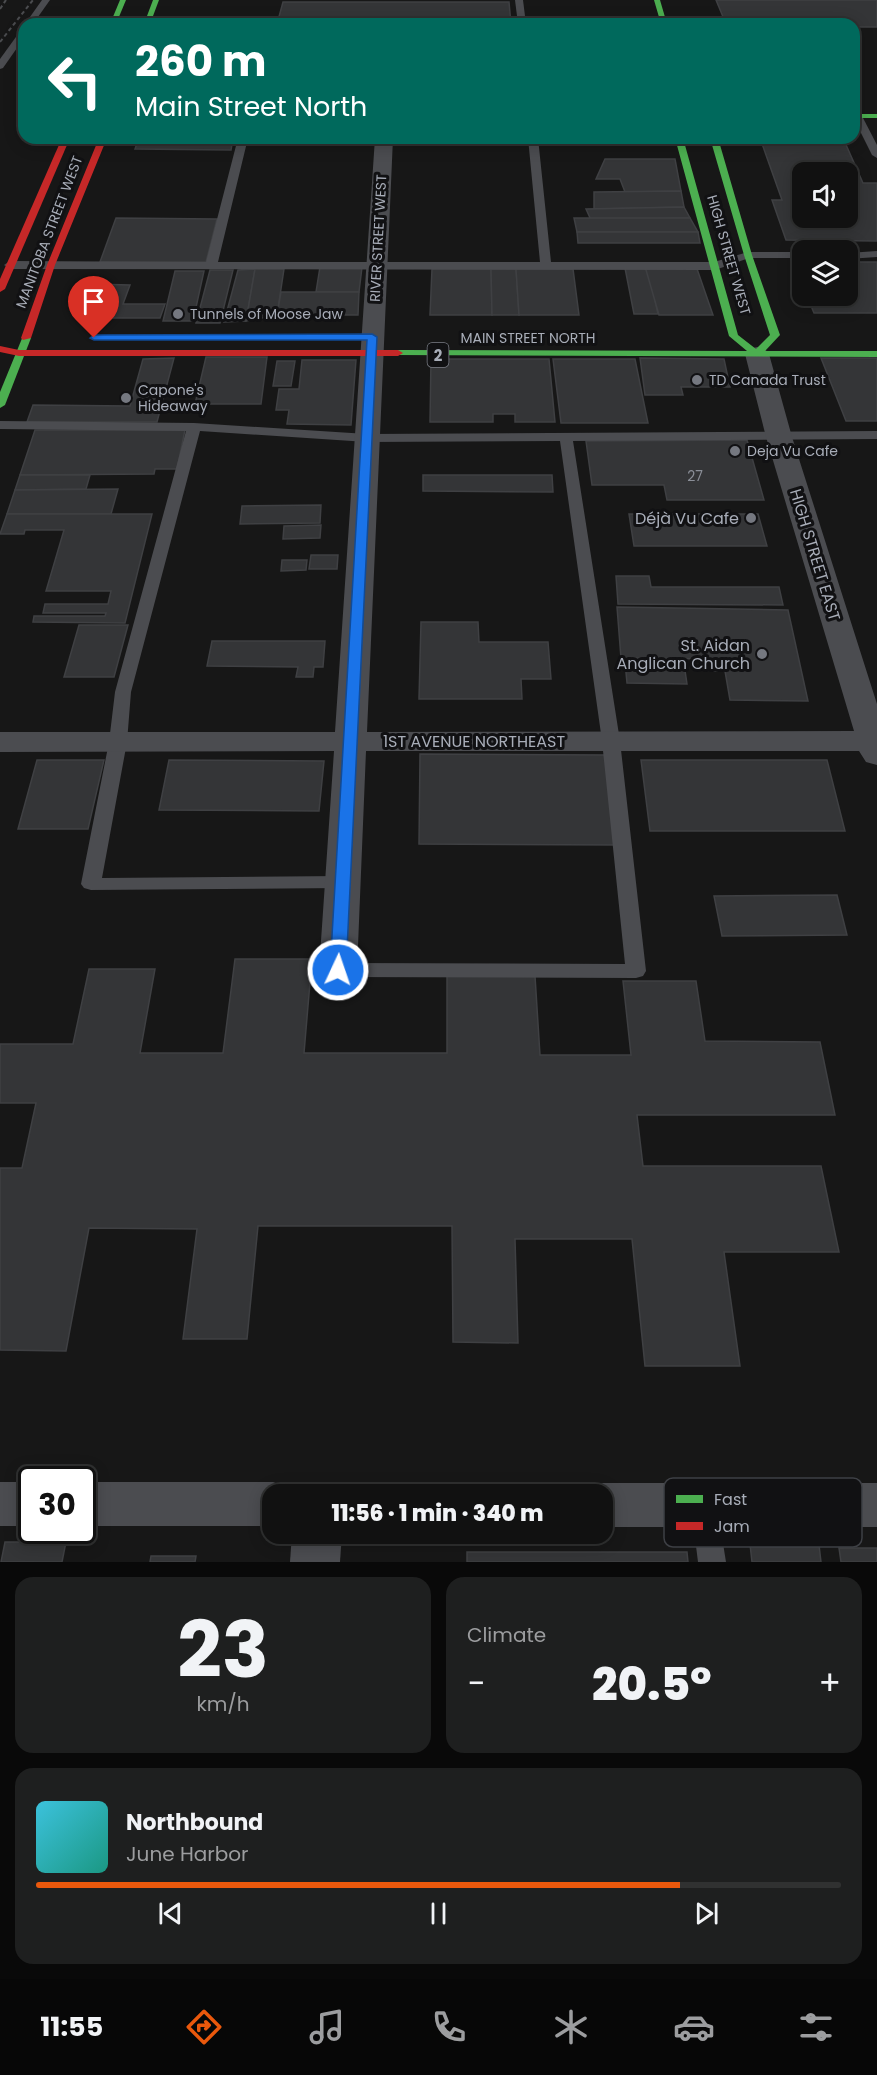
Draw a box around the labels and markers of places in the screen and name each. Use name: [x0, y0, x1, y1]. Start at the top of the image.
pin: [68, 276, 119, 338]
place label: Tunnels of Moose Jaw: [190, 304, 344, 324]
marker: Tunnels of Moose Jaw: [171, 307, 185, 321]
place label: TD Canada Trust: [709, 370, 826, 390]
marker: TD Canada Trust: [690, 373, 704, 387]
place label: Capone's Hideaway: [138, 380, 208, 416]
marker: Capone's Hideaway: [119, 391, 133, 405]
place label: Deja Vu Cafe: [747, 441, 838, 461]
marker: Deja Vu Cafe: [728, 444, 742, 458]
place label: Déjà Vu Cafe: [635, 507, 739, 530]
marker: Déjà Vu Cafe: [744, 511, 758, 525]
place label: St. Aidan Anglican Church: [616, 634, 750, 675]
marker: St. Aidan Anglican Church: [755, 647, 769, 661]

